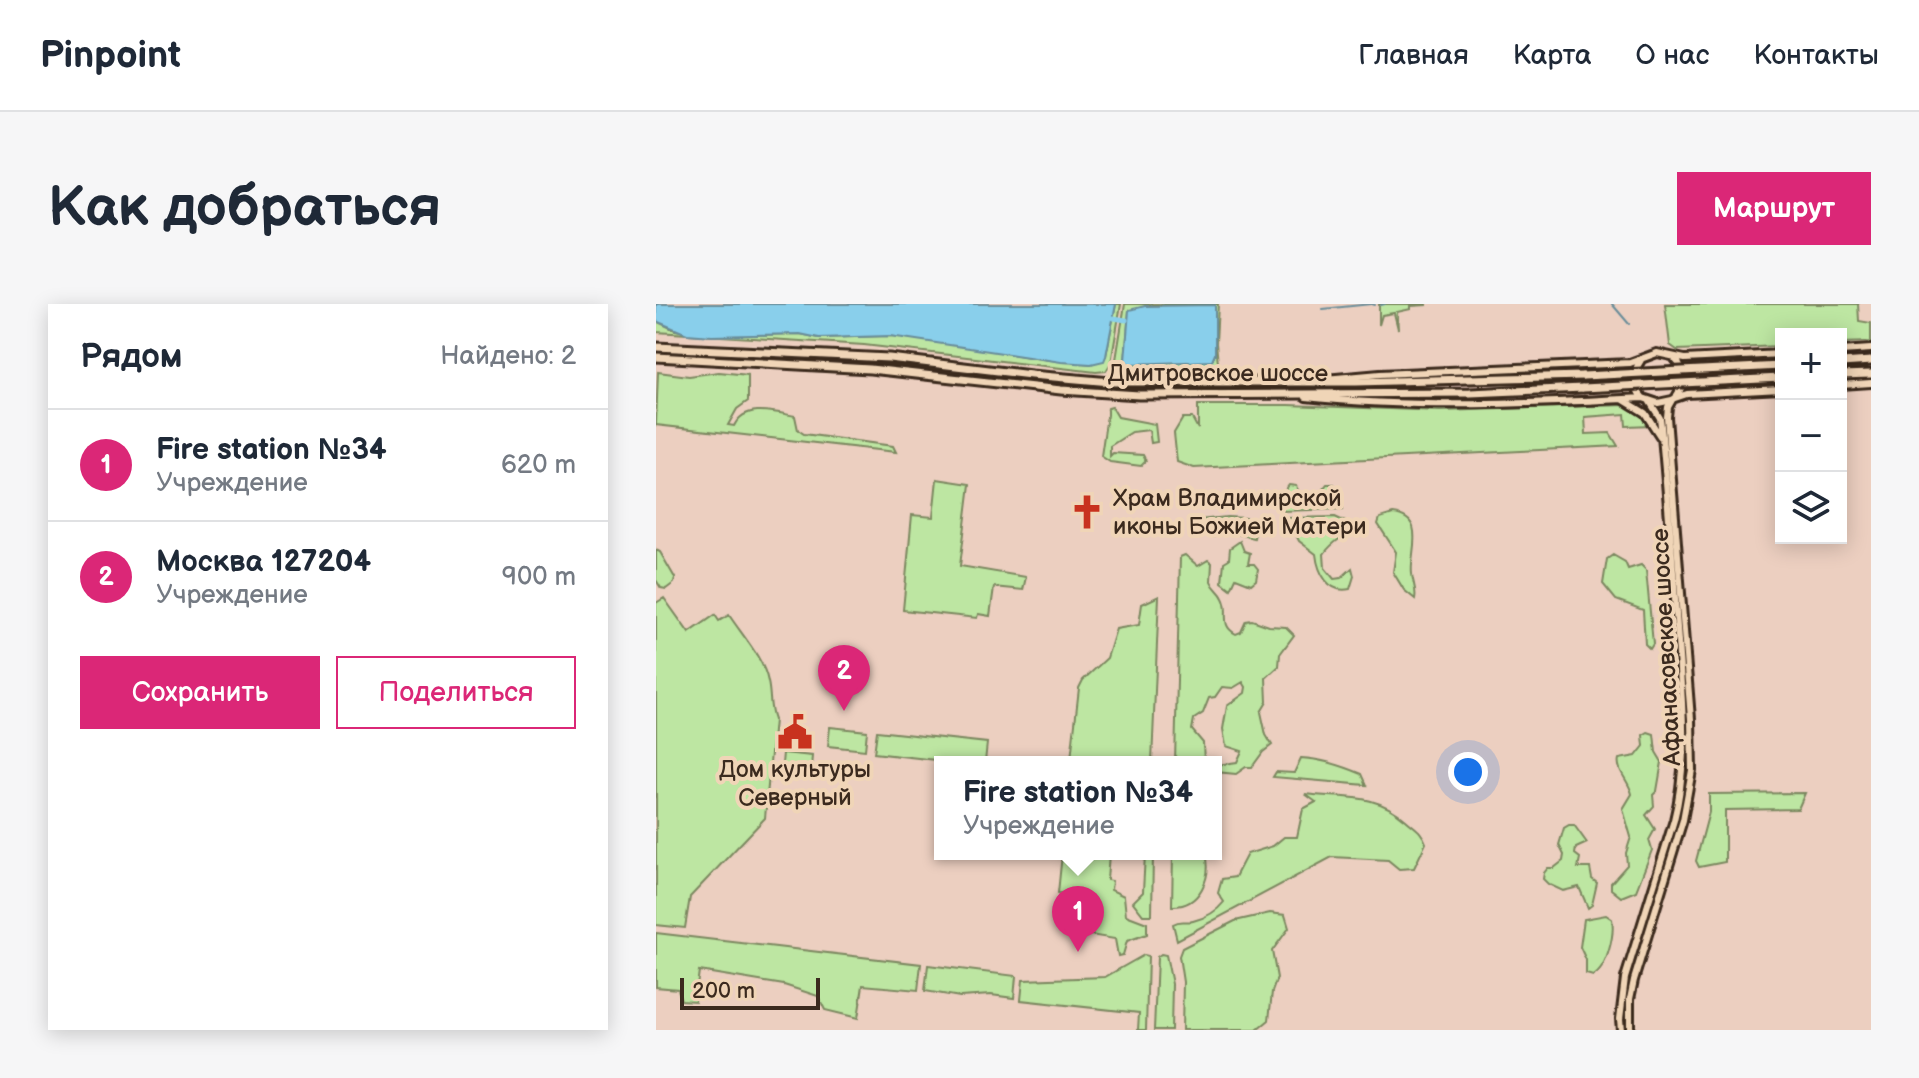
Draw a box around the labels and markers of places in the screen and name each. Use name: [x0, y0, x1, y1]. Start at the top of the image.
place label: Храм Владимирской иконы Божией Матери: [1113, 484, 1367, 541]
church icon: Храм Владимирской иконы Божией Матери: [1068, 493, 1106, 531]
pin: 2: [818, 645, 870, 711]
public building icon: Дом культуры Северный: [776, 713, 814, 751]
place label: Дом культуры Северный: [719, 755, 871, 812]
pin: 1: [1052, 886, 1104, 952]

